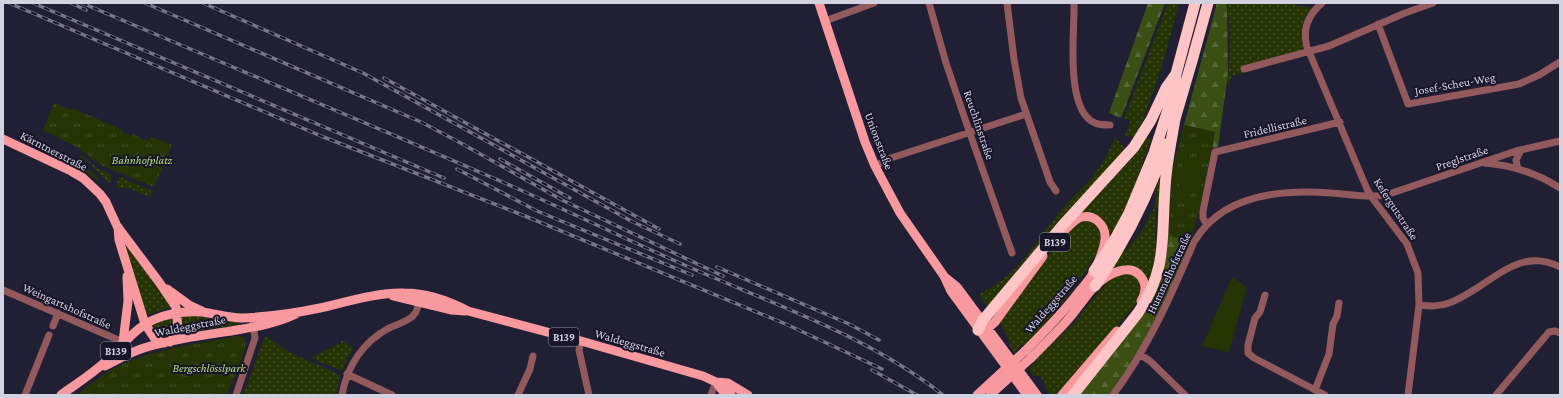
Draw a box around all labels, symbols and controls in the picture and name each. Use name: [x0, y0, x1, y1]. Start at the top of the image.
street label: Josef-Scheu-Weg: [1413, 70, 1497, 98]
street label: Reuchlinstraße: [961, 88, 997, 162]
street label: Unionstraße: [862, 110, 896, 172]
street label: Fridellistraße: [1242, 113, 1308, 141]
street label: Kärntnerstraße: [18, 128, 90, 174]
street label: Preglstraße: [1434, 143, 1490, 173]
park label: Bahnhofplatz: [112, 153, 173, 167]
street label: Kefergutstraße: [1371, 175, 1421, 243]
street label: Hummelhofstraße: [1144, 230, 1194, 316]
road number: B139: [1040, 233, 1070, 251]
street label: Waldeggstraße: [1022, 272, 1080, 336]
street label: Weingartshofstraße: [20, 280, 114, 332]
street label: Waldeggstraße: [153, 312, 227, 340]
street label: Waldeggstraße: [593, 326, 667, 360]
road number: B139: [549, 328, 579, 346]
road number: B139: [101, 342, 131, 360]
park label: Bergschlösslpark: [172, 361, 246, 375]

